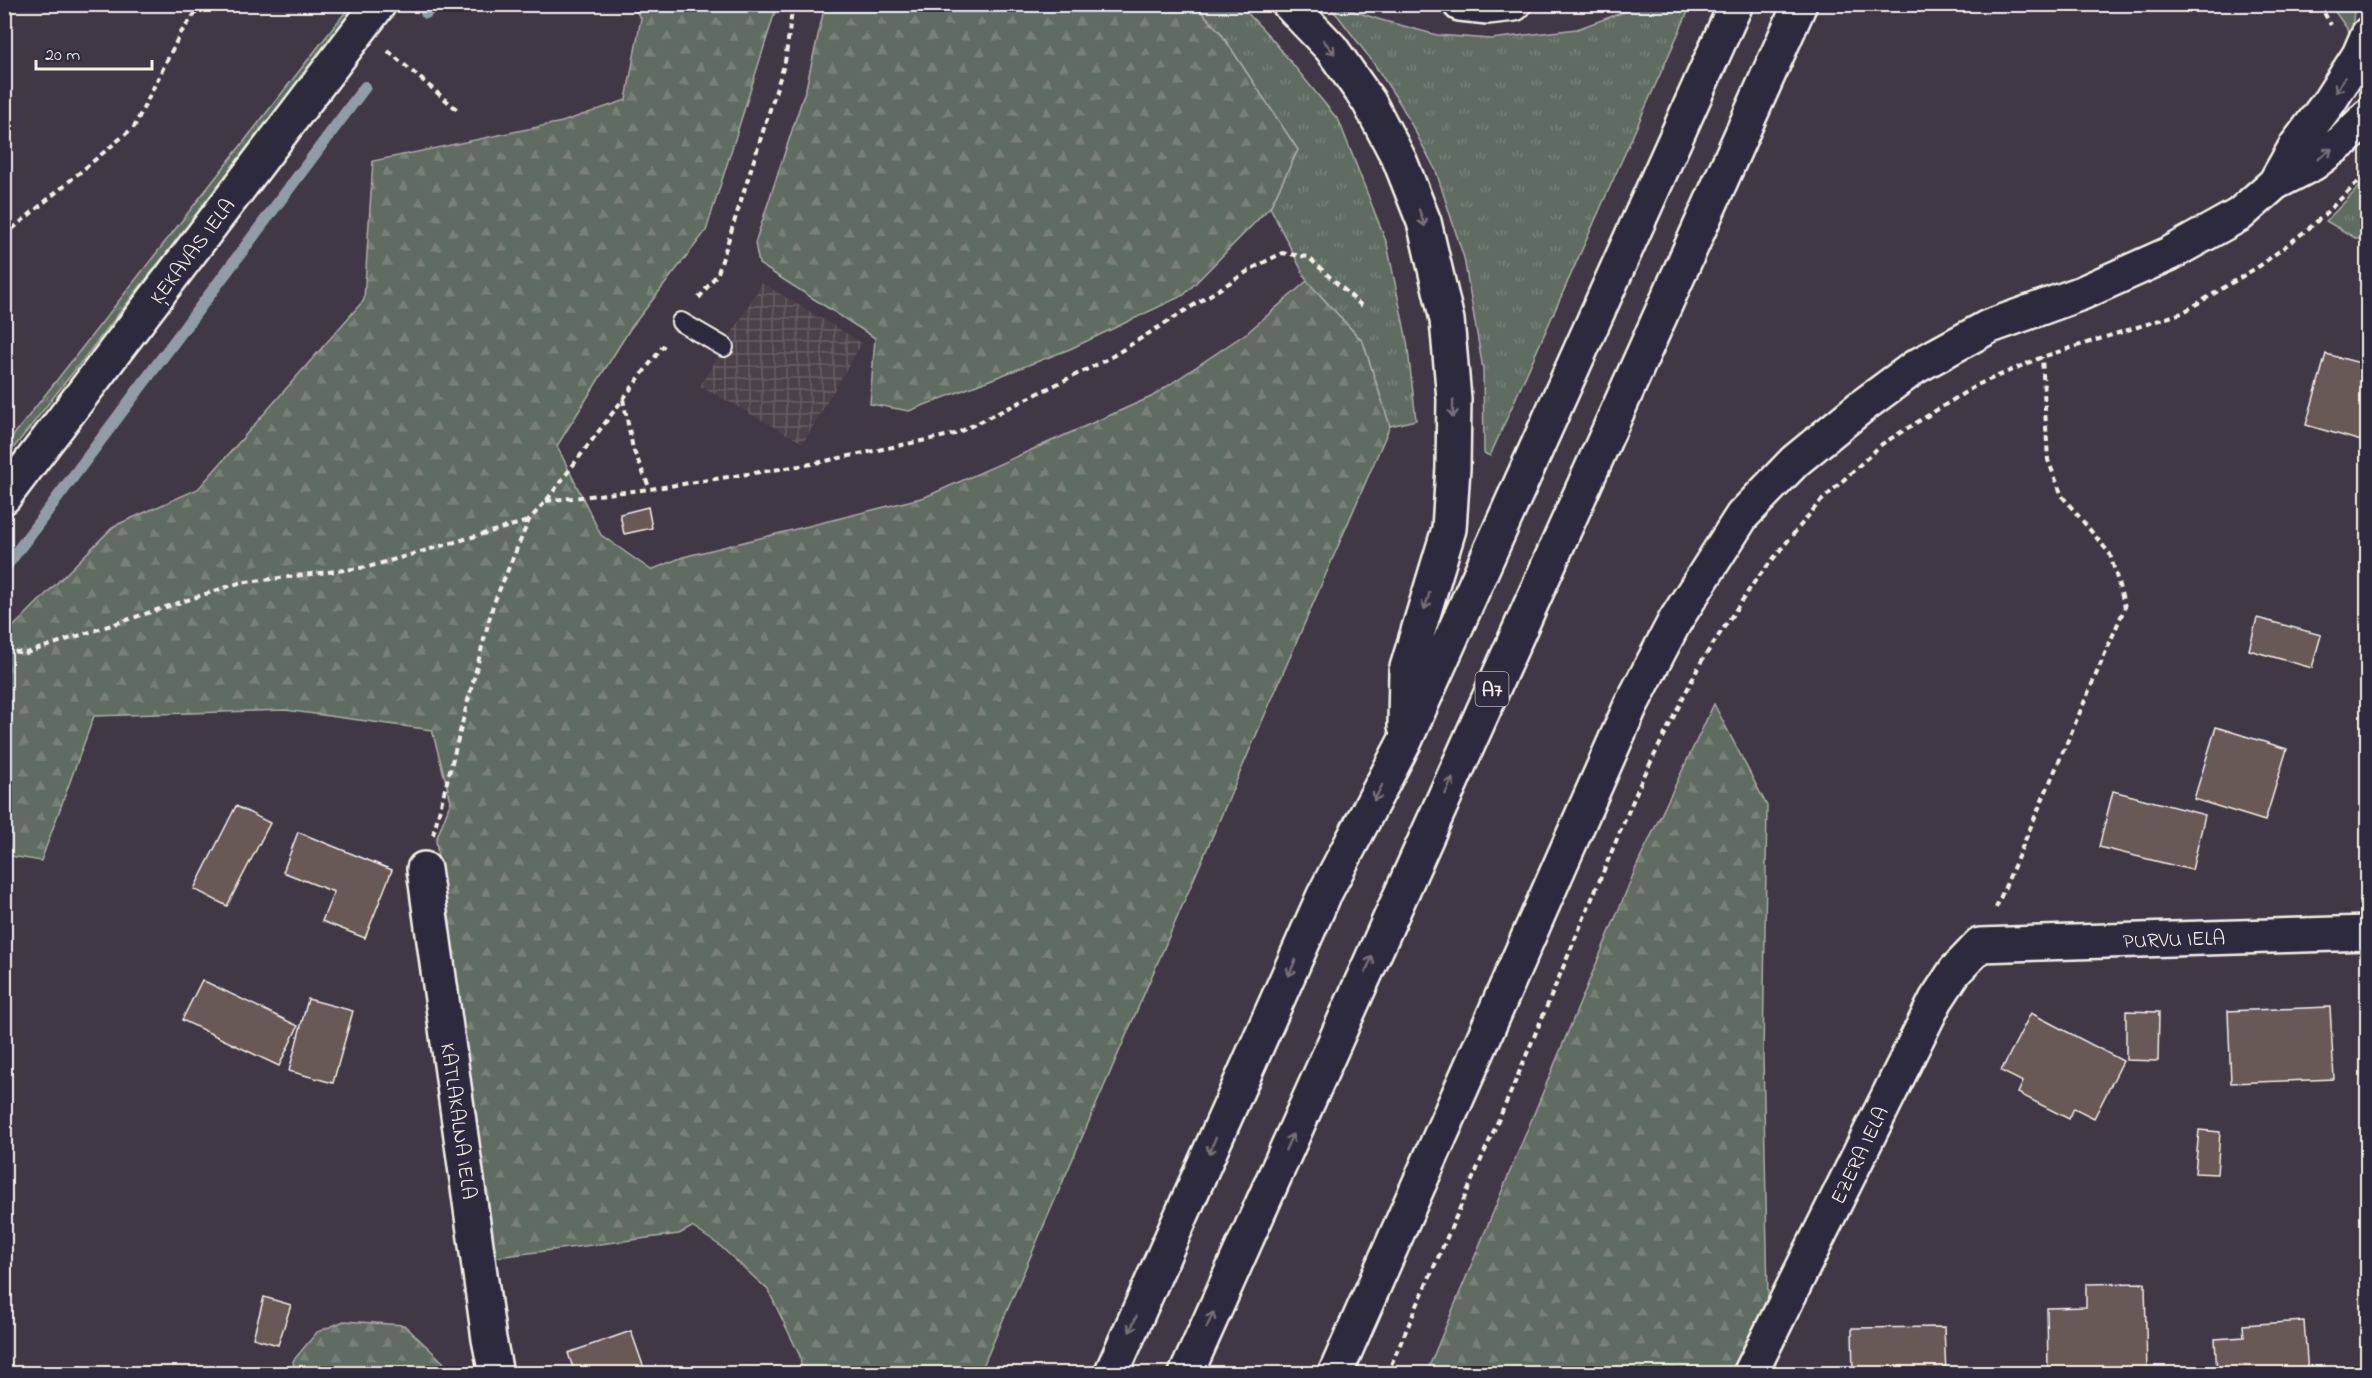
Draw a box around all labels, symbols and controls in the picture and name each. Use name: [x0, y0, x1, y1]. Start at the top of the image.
scale bar: [36, 33, 152, 71]
one-way arrow: [1322, 39, 1336, 54]
text: 20 m: [45, 43, 80, 69]
one-way arrow: [2333, 76, 2345, 93]
one-way arrow: [2316, 148, 2332, 161]
street label: ĶEKAVAS IELA: [144, 193, 243, 312]
one-way arrow: [1417, 208, 1428, 226]
one-way arrow: [1447, 399, 1459, 419]
one-way arrow: [1421, 591, 1432, 610]
road number: A7: [1476, 672, 1508, 706]
one-way arrow: [1443, 777, 1455, 795]
one-way arrow: [1372, 784, 1384, 801]
street label: PURVU IELA: [2122, 924, 2226, 958]
one-way arrow: [1364, 955, 1375, 973]
one-way arrow: [1285, 958, 1297, 976]
street label: KATLAKALNA IELA: [431, 1041, 483, 1201]
street label: EZERA IELA: [1824, 1102, 1897, 1210]
one-way arrow: [1285, 1133, 1296, 1151]
one-way arrow: [1206, 1137, 1217, 1155]
one-way arrow: [1205, 1311, 1216, 1330]
one-way arrow: [1127, 1315, 1138, 1333]

